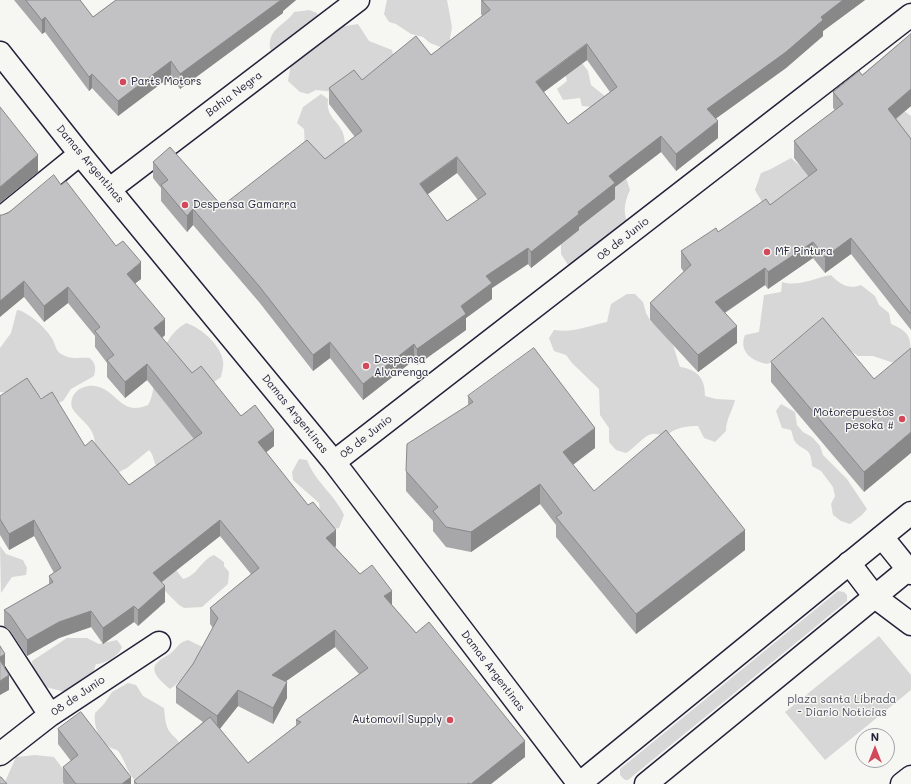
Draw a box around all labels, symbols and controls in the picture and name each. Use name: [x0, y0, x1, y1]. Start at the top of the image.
street label: Bahia Negra: [203, 68, 265, 120]
place label: Parts Motors: [131, 75, 201, 89]
marker: Parts Motors: [118, 77, 128, 87]
street label: Damas Argentinas: [54, 122, 126, 206]
place label: Despensa Gamarra: [193, 198, 297, 212]
marker: Despensa Gamarra: [180, 200, 190, 210]
street label: 08 de Junio: [594, 215, 652, 263]
place label: MF Pintura: [775, 245, 833, 259]
marker: MF Pintura: [762, 247, 772, 257]
place label: Despensa Alvarenga: [374, 353, 429, 379]
marker: Despensa Alvarenga: [361, 361, 371, 371]
street label: Damas Argentinas: [259, 372, 331, 456]
place label: Motorepuestos pesoka #: [813, 406, 894, 432]
street label: 08 de Junio: [337, 413, 395, 461]
marker: Motorepuestos pesoka #: [897, 414, 907, 424]
street label: Damas Argentinas: [458, 628, 528, 714]
street label: 08 de Junio: [48, 673, 108, 719]
park label: plaza santa Librada - Diario Noticias: [788, 693, 896, 719]
place label: Automovil Supply: [352, 713, 442, 727]
marker: Automovil Supply: [445, 715, 455, 725]
north arrow: [855, 728, 895, 768]
text: N: [871, 729, 879, 744]

